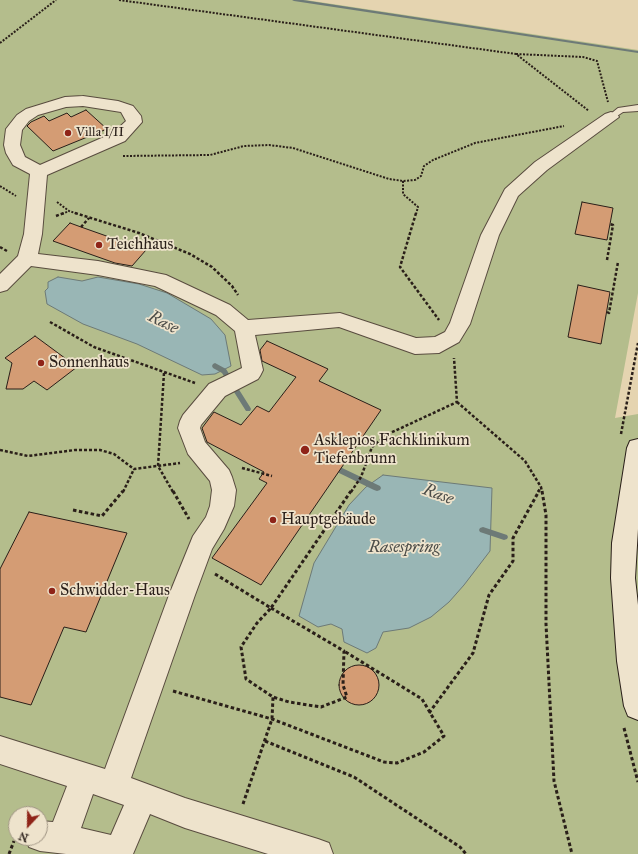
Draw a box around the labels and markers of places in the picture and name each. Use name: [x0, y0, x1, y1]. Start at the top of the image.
place label: Villa I/II: [76, 125, 124, 141]
marker: Villa I/II: [63, 128, 73, 138]
place label: Teichhaus: [107, 235, 173, 255]
marker: Teichhaus: [94, 240, 104, 250]
place label: Sonnenhaus: [49, 353, 129, 373]
marker: Sonnenhaus: [36, 358, 46, 368]
place label: Asklepios Fachklinikum Tiefenbrunn: [314, 431, 470, 469]
marker: Asklepios Fachklinikum Tiefenbrunn: [299, 444, 311, 456]
place label: Hauptgebäude: [281, 510, 376, 530]
marker: Hauptgebäude: [268, 515, 278, 525]
place label: Schwidder-Haus: [60, 581, 170, 601]
marker: Schwidder-Haus: [47, 586, 57, 596]

